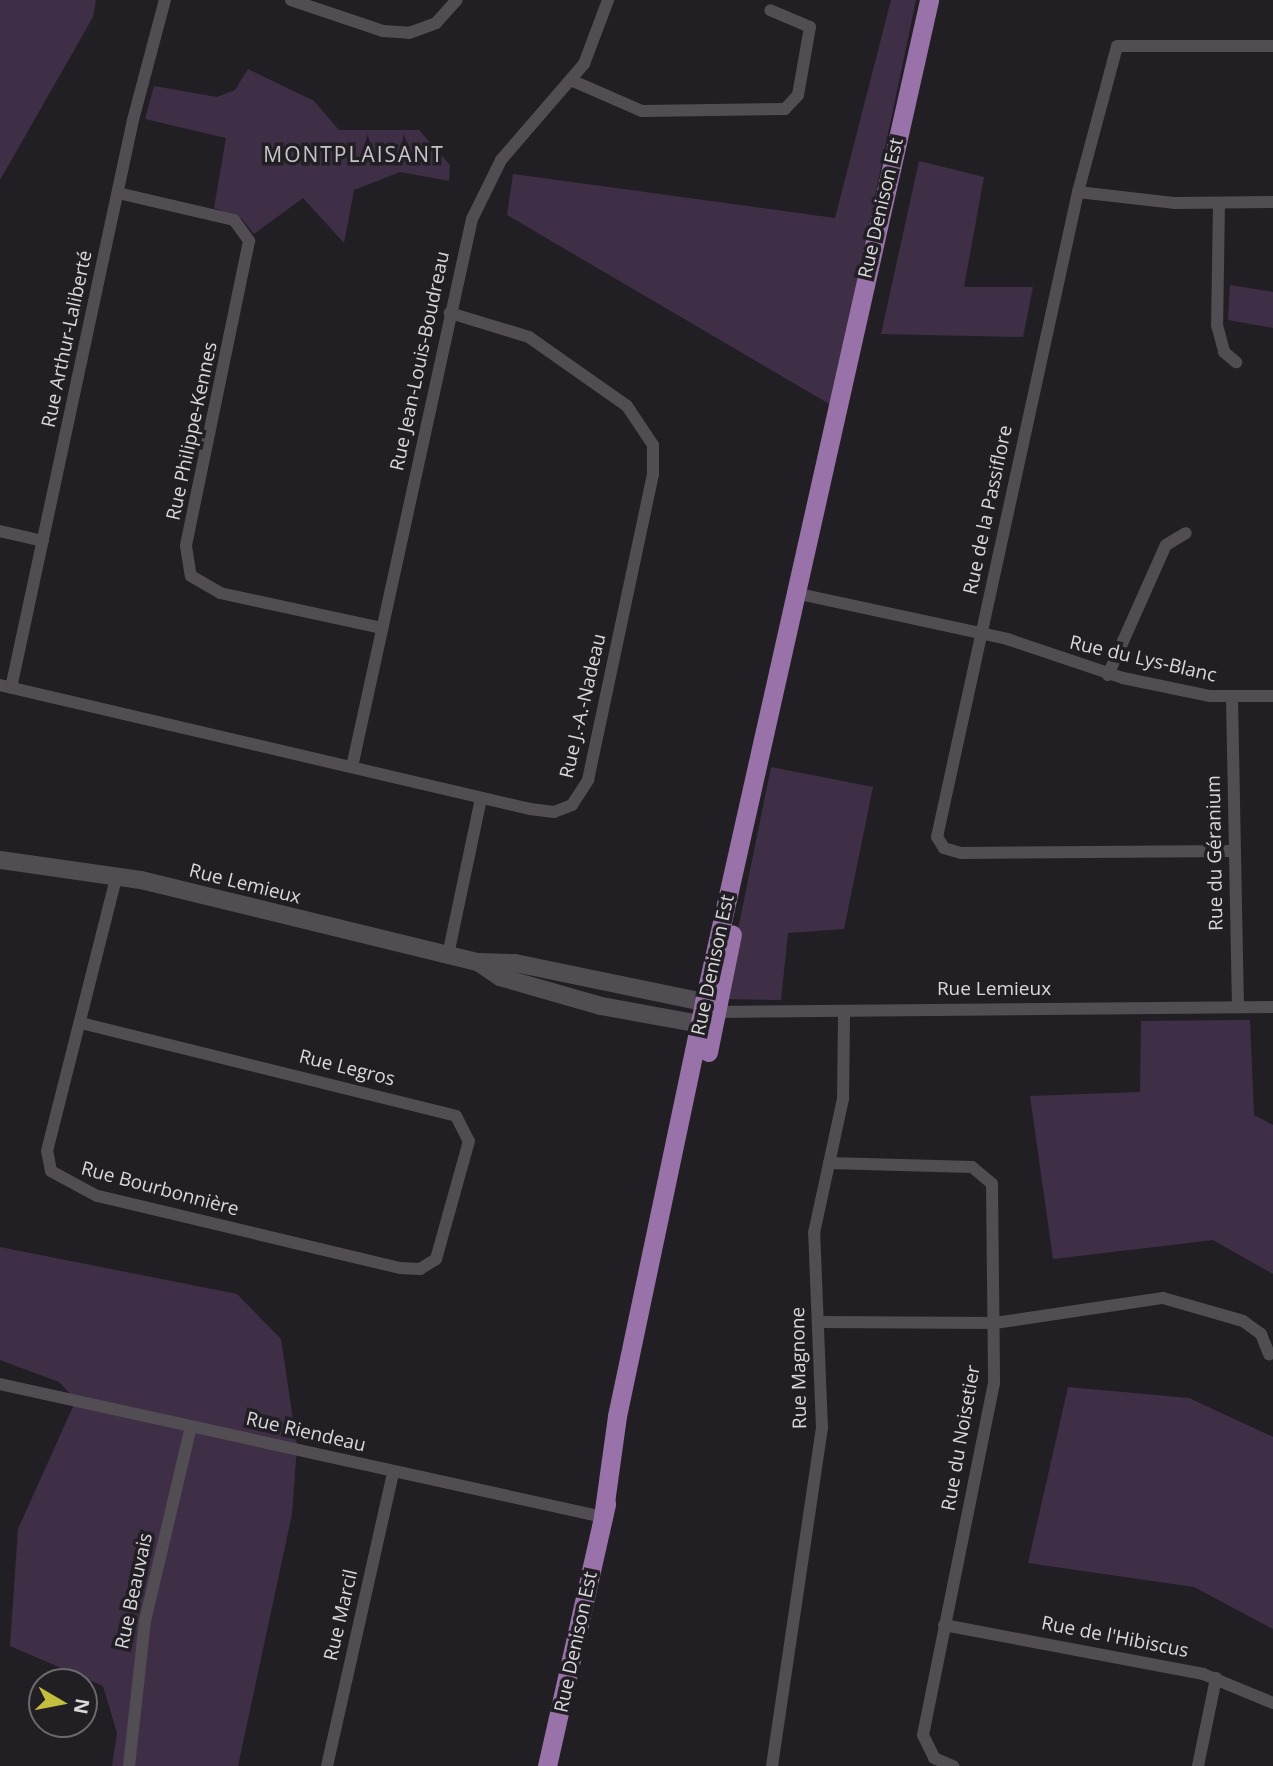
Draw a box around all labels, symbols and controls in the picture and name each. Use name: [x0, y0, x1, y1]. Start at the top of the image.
street label: Rue Denison Est: [854, 136, 908, 280]
district label: MONTPLAISANT: [265, 141, 443, 167]
street label: Rue Arthur-Laliberté: [37, 248, 97, 430]
street label: Rue Jean-Louis-Boudreau: [386, 249, 454, 473]
street label: Rue Philippe-Kennes: [162, 340, 222, 522]
street label: Rue de la Passiflore: [959, 423, 1017, 597]
street label: Rue J.-A.-Nadeau: [555, 631, 611, 781]
street label: Rue du Lys-Blanc: [1067, 631, 1219, 687]
street label: Rue du Géranium: [1202, 775, 1228, 931]
street label: Rue Lemieux: [187, 859, 303, 909]
street label: Rue Denison Est: [687, 893, 739, 1037]
street label: Rue Lemieux: [937, 978, 1051, 1000]
street label: Rue Legros: [297, 1045, 397, 1091]
street label: Rue Bourbonnière: [79, 1157, 241, 1221]
street label: Rue Magnone: [787, 1307, 811, 1429]
street label: Rue du Noisetier: [937, 1363, 985, 1513]
street label: Rue Riendeau: [244, 1407, 368, 1457]
street label: Rue Beauvais: [111, 1531, 157, 1651]
street label: Rue Marcil: [319, 1567, 363, 1663]
street label: Rue Denison Est: [550, 1570, 602, 1714]
street label: Rue de l'Hibiscus: [1040, 1612, 1190, 1662]
north arrow: [28, 1668, 98, 1738]
text: N: [68, 1696, 96, 1716]

